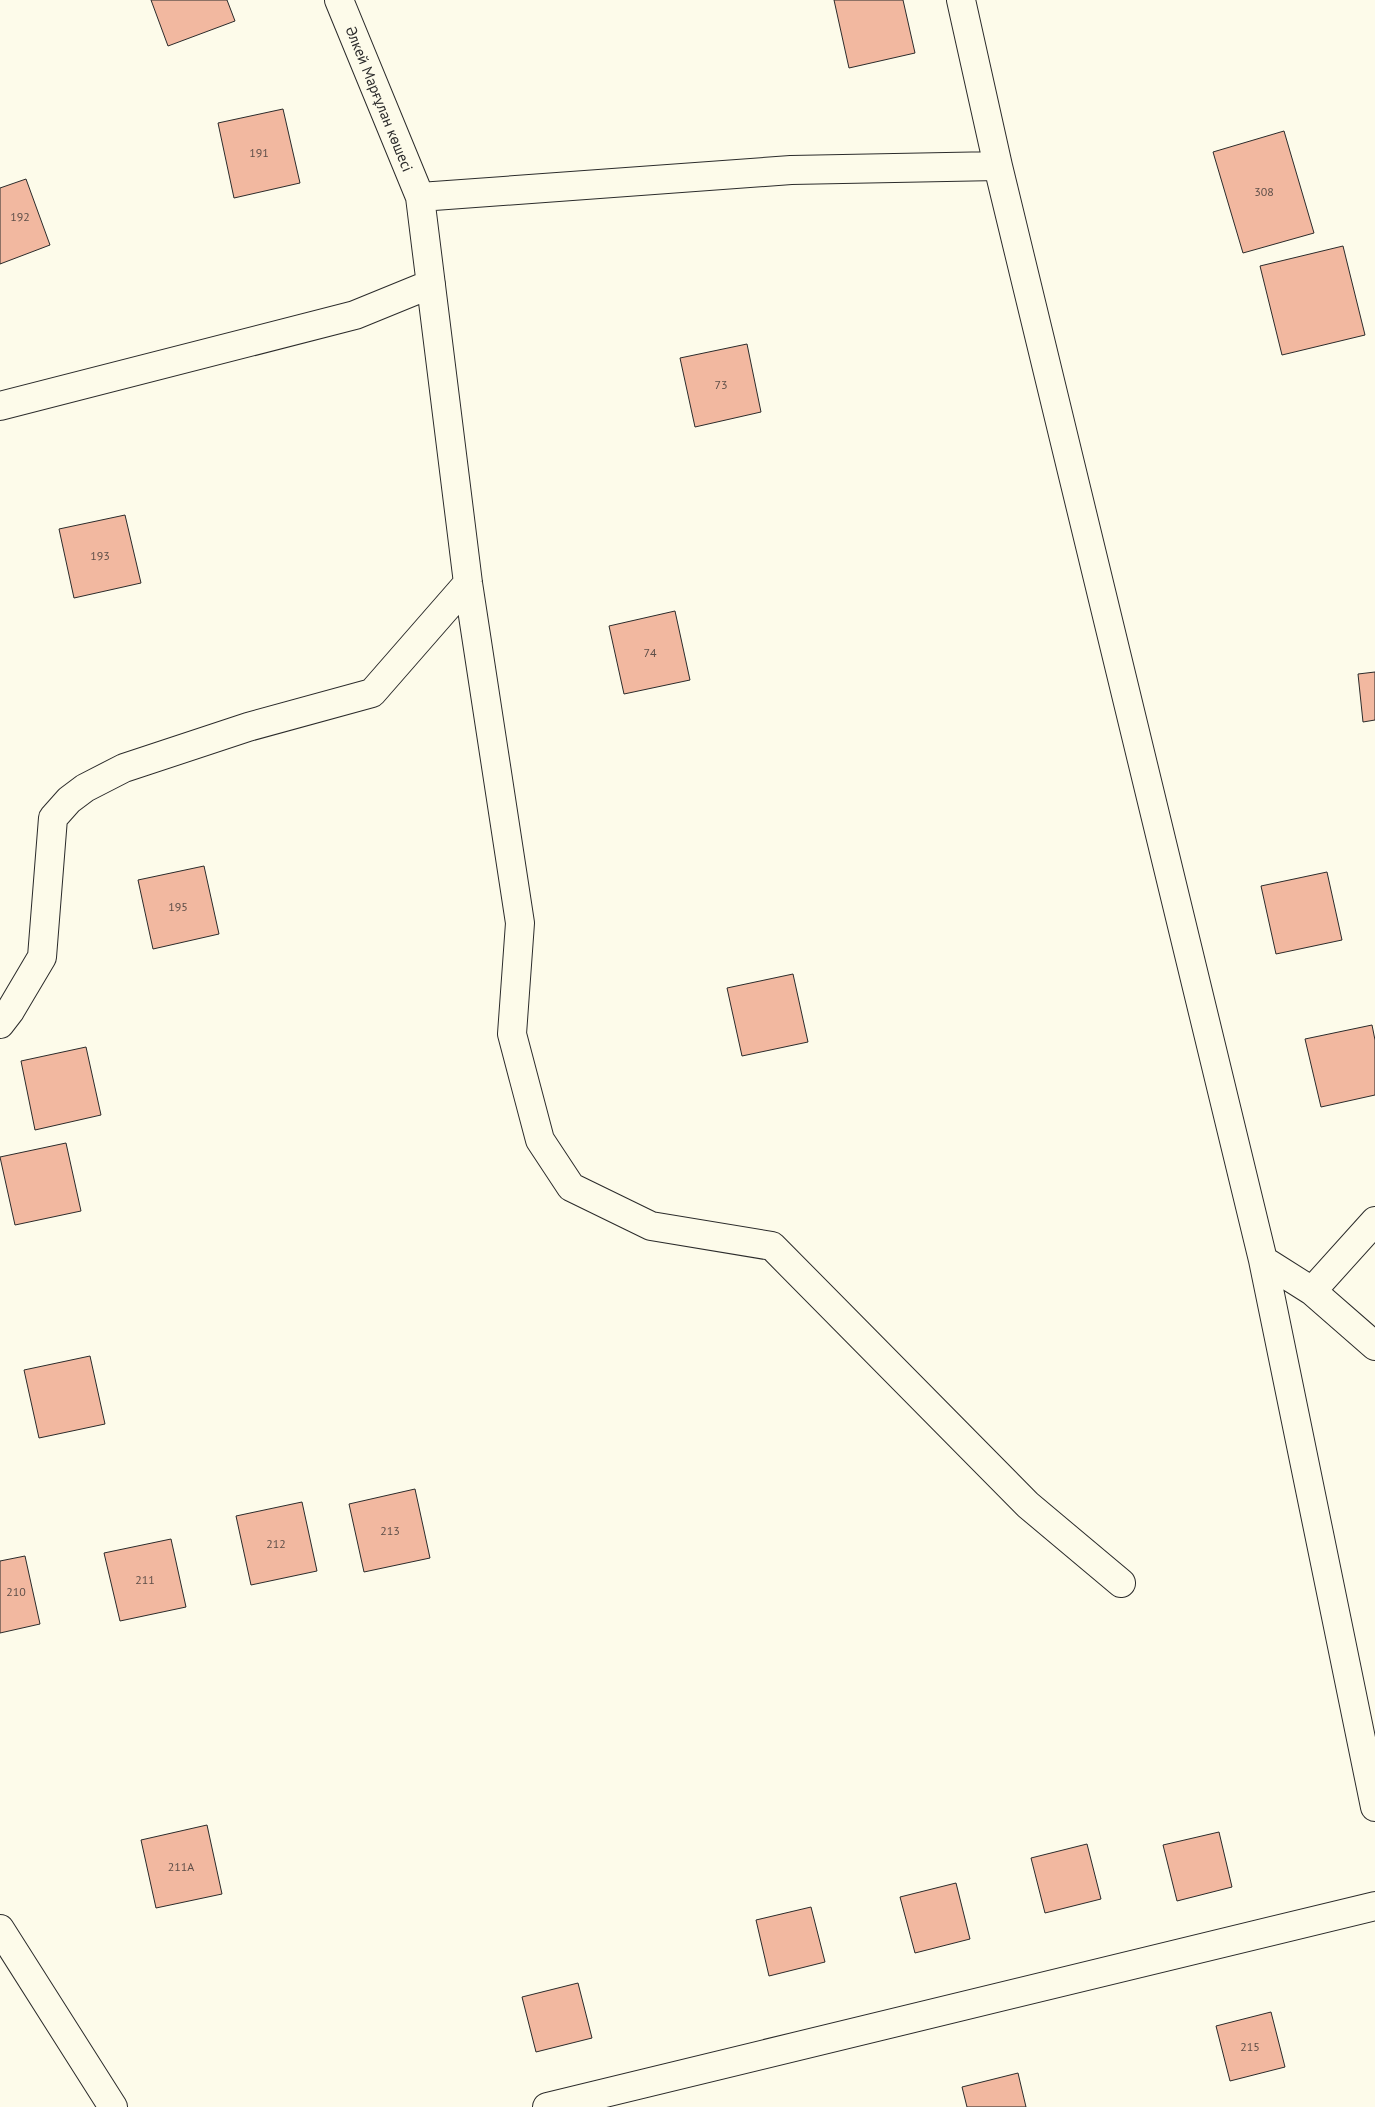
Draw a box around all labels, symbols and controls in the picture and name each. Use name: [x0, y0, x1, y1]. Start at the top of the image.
street label: Әлкей Марғұлан көшесі: [342, 23, 417, 174]
house number: 191: [249, 145, 269, 160]
house number: 308: [1254, 184, 1274, 199]
house number: 192: [10, 209, 30, 224]
house number: 73: [714, 377, 728, 392]
house number: 193: [90, 548, 110, 563]
house number: 74: [643, 645, 657, 660]
house number: 195: [168, 899, 188, 914]
house number: 213: [380, 1523, 400, 1538]
house number: 212: [266, 1536, 286, 1551]
house number: 211: [135, 1572, 155, 1587]
house number: 210: [6, 1584, 26, 1599]
house number: 211А: [168, 1859, 194, 1874]
house number: 215: [1240, 2039, 1260, 2054]

